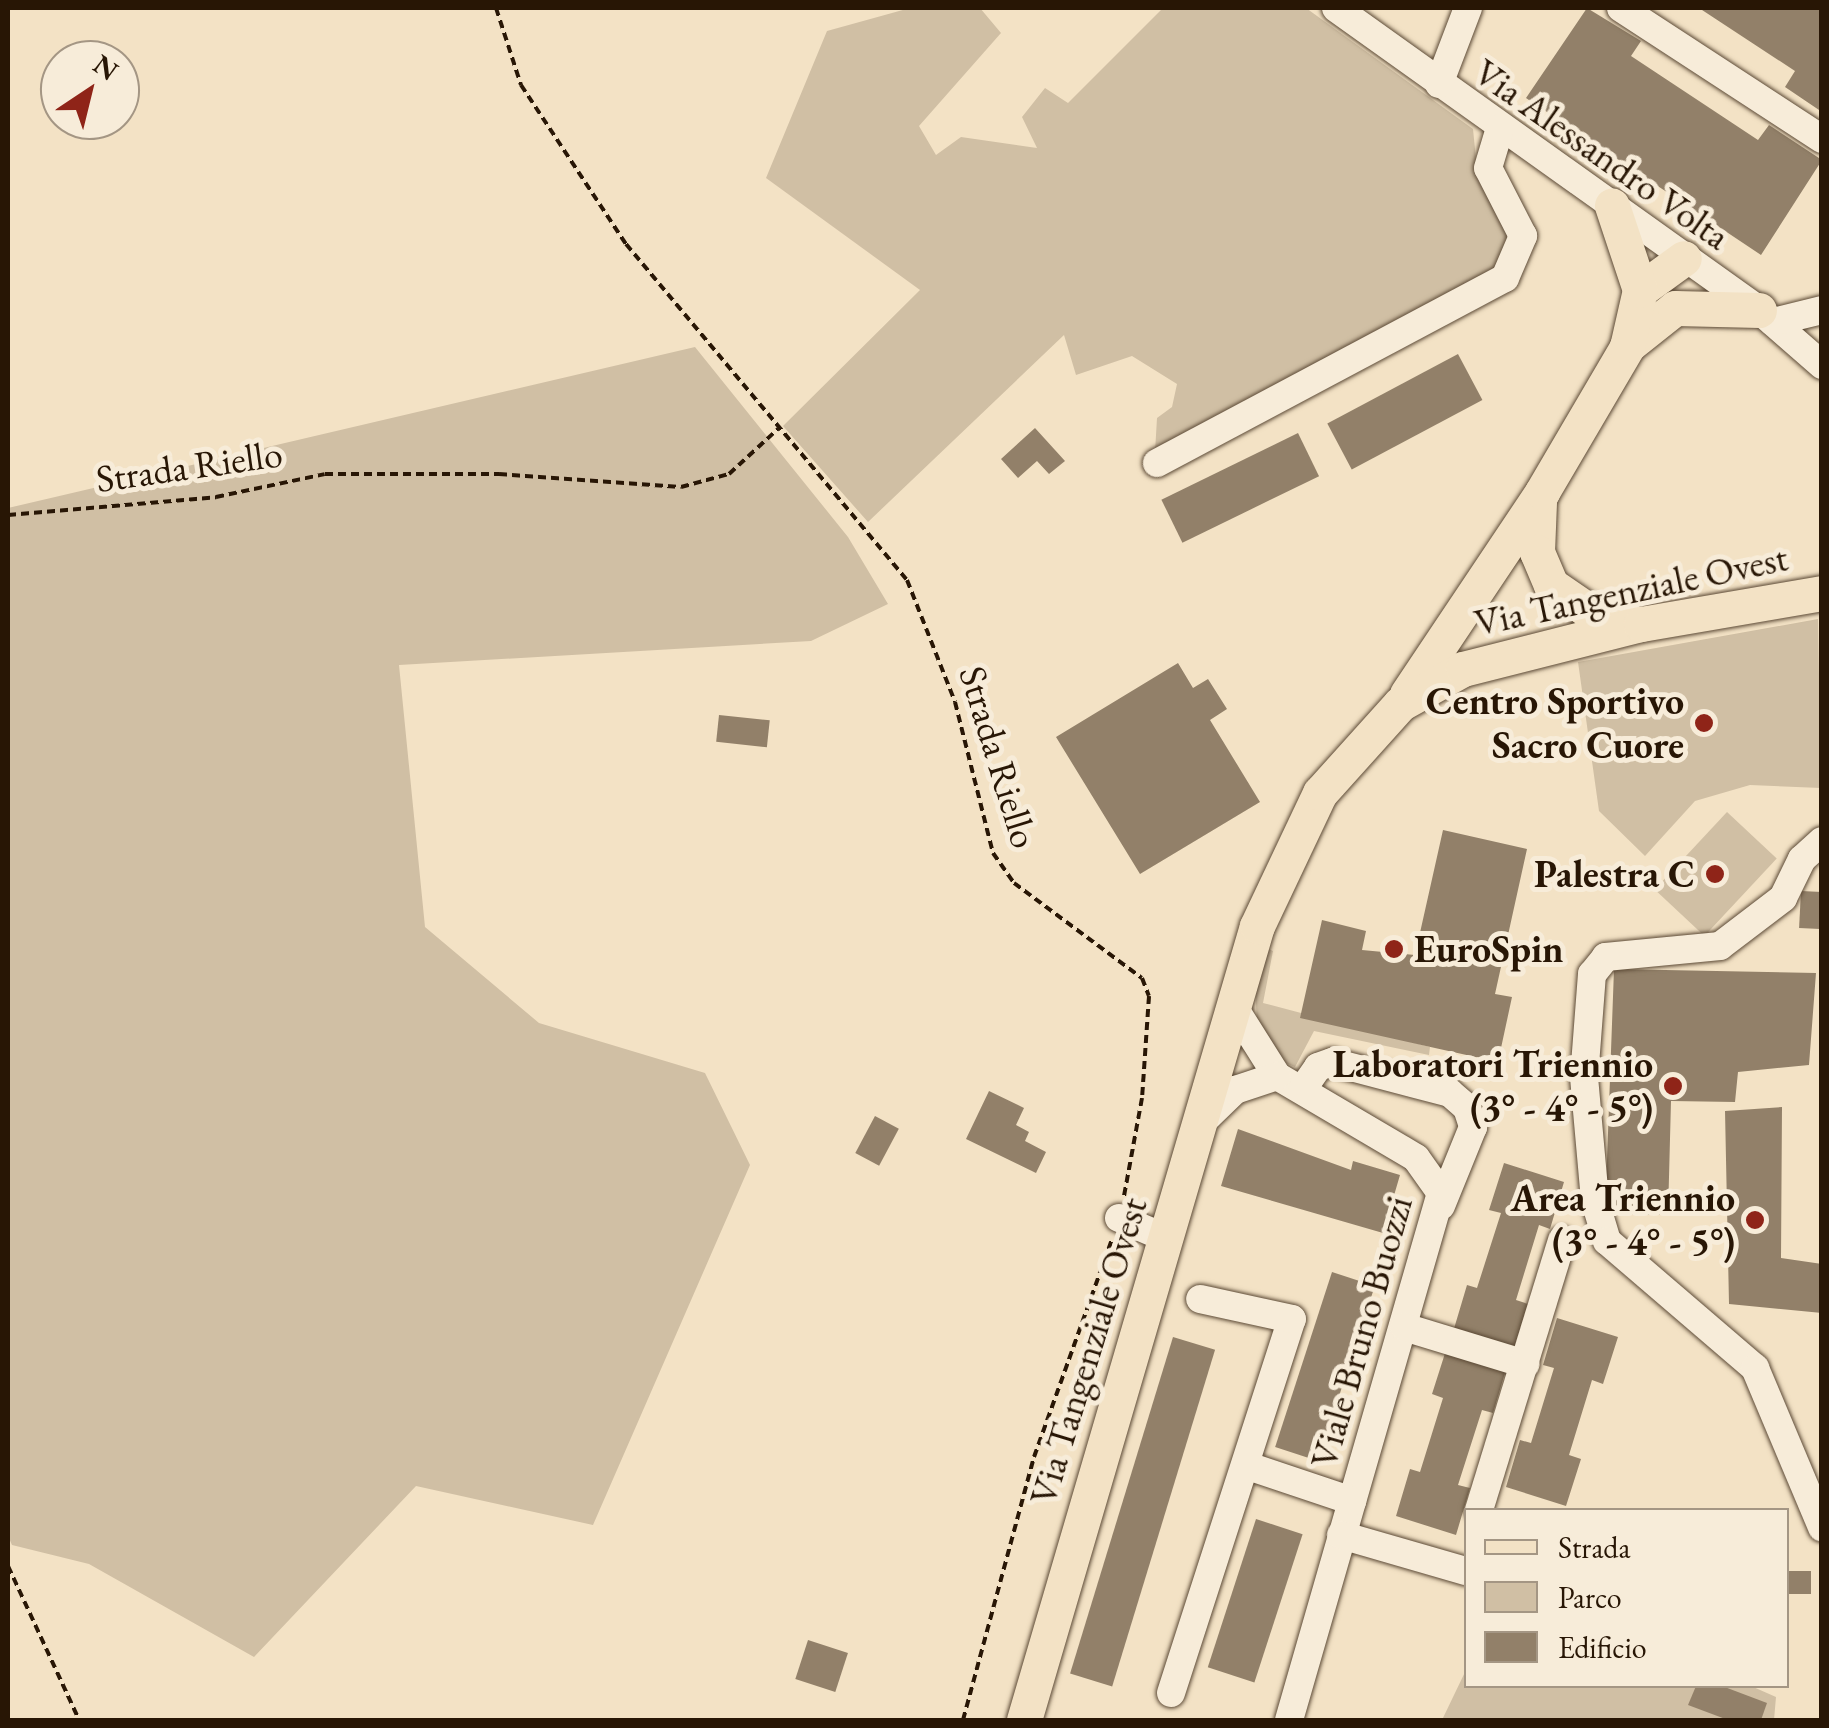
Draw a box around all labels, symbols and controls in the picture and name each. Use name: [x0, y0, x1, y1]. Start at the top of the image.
north arrow: [40, 40, 140, 140]
text: N: [86, 46, 126, 88]
street label: Via Alessandro Volta: [1465, 49, 1739, 259]
street label: Strada Riello: [93, 430, 285, 502]
street label: Via Tangenziale Ovest: [1470, 535, 1792, 645]
street label: Strada Riello: [950, 661, 1048, 853]
place label: Centro Sportivo Sacro Cuore: [1426, 678, 1684, 768]
marker: Centro Sportivo Sacro Cuore: [1693, 712, 1715, 734]
place label: Palestra C: [1534, 851, 1695, 897]
marker: Palestra C: [1704, 863, 1726, 885]
place label: EuroSpin: [1414, 926, 1564, 972]
marker: EuroSpin: [1383, 938, 1405, 960]
place label: Laboratori Triennio (3° - 4° - 5°): [1332, 1041, 1653, 1130]
marker: Laboratori Triennio (3° - 4° - 5°): [1662, 1075, 1684, 1097]
place label: Area Triennio (3° - 4° - 5°): [1511, 1175, 1735, 1264]
street label: Viale Bruno Buozzi: [1300, 1191, 1422, 1473]
street label: Via Tangenziale Ovest: [1020, 1192, 1156, 1510]
marker: Area Triennio (3° - 4° - 5°): [1744, 1209, 1766, 1231]
legend: [1464, 1508, 1789, 1688]
text: Strada: [1558, 1528, 1631, 1567]
text: Parco: [1558, 1578, 1622, 1617]
text: Edificio: [1558, 1628, 1647, 1667]

